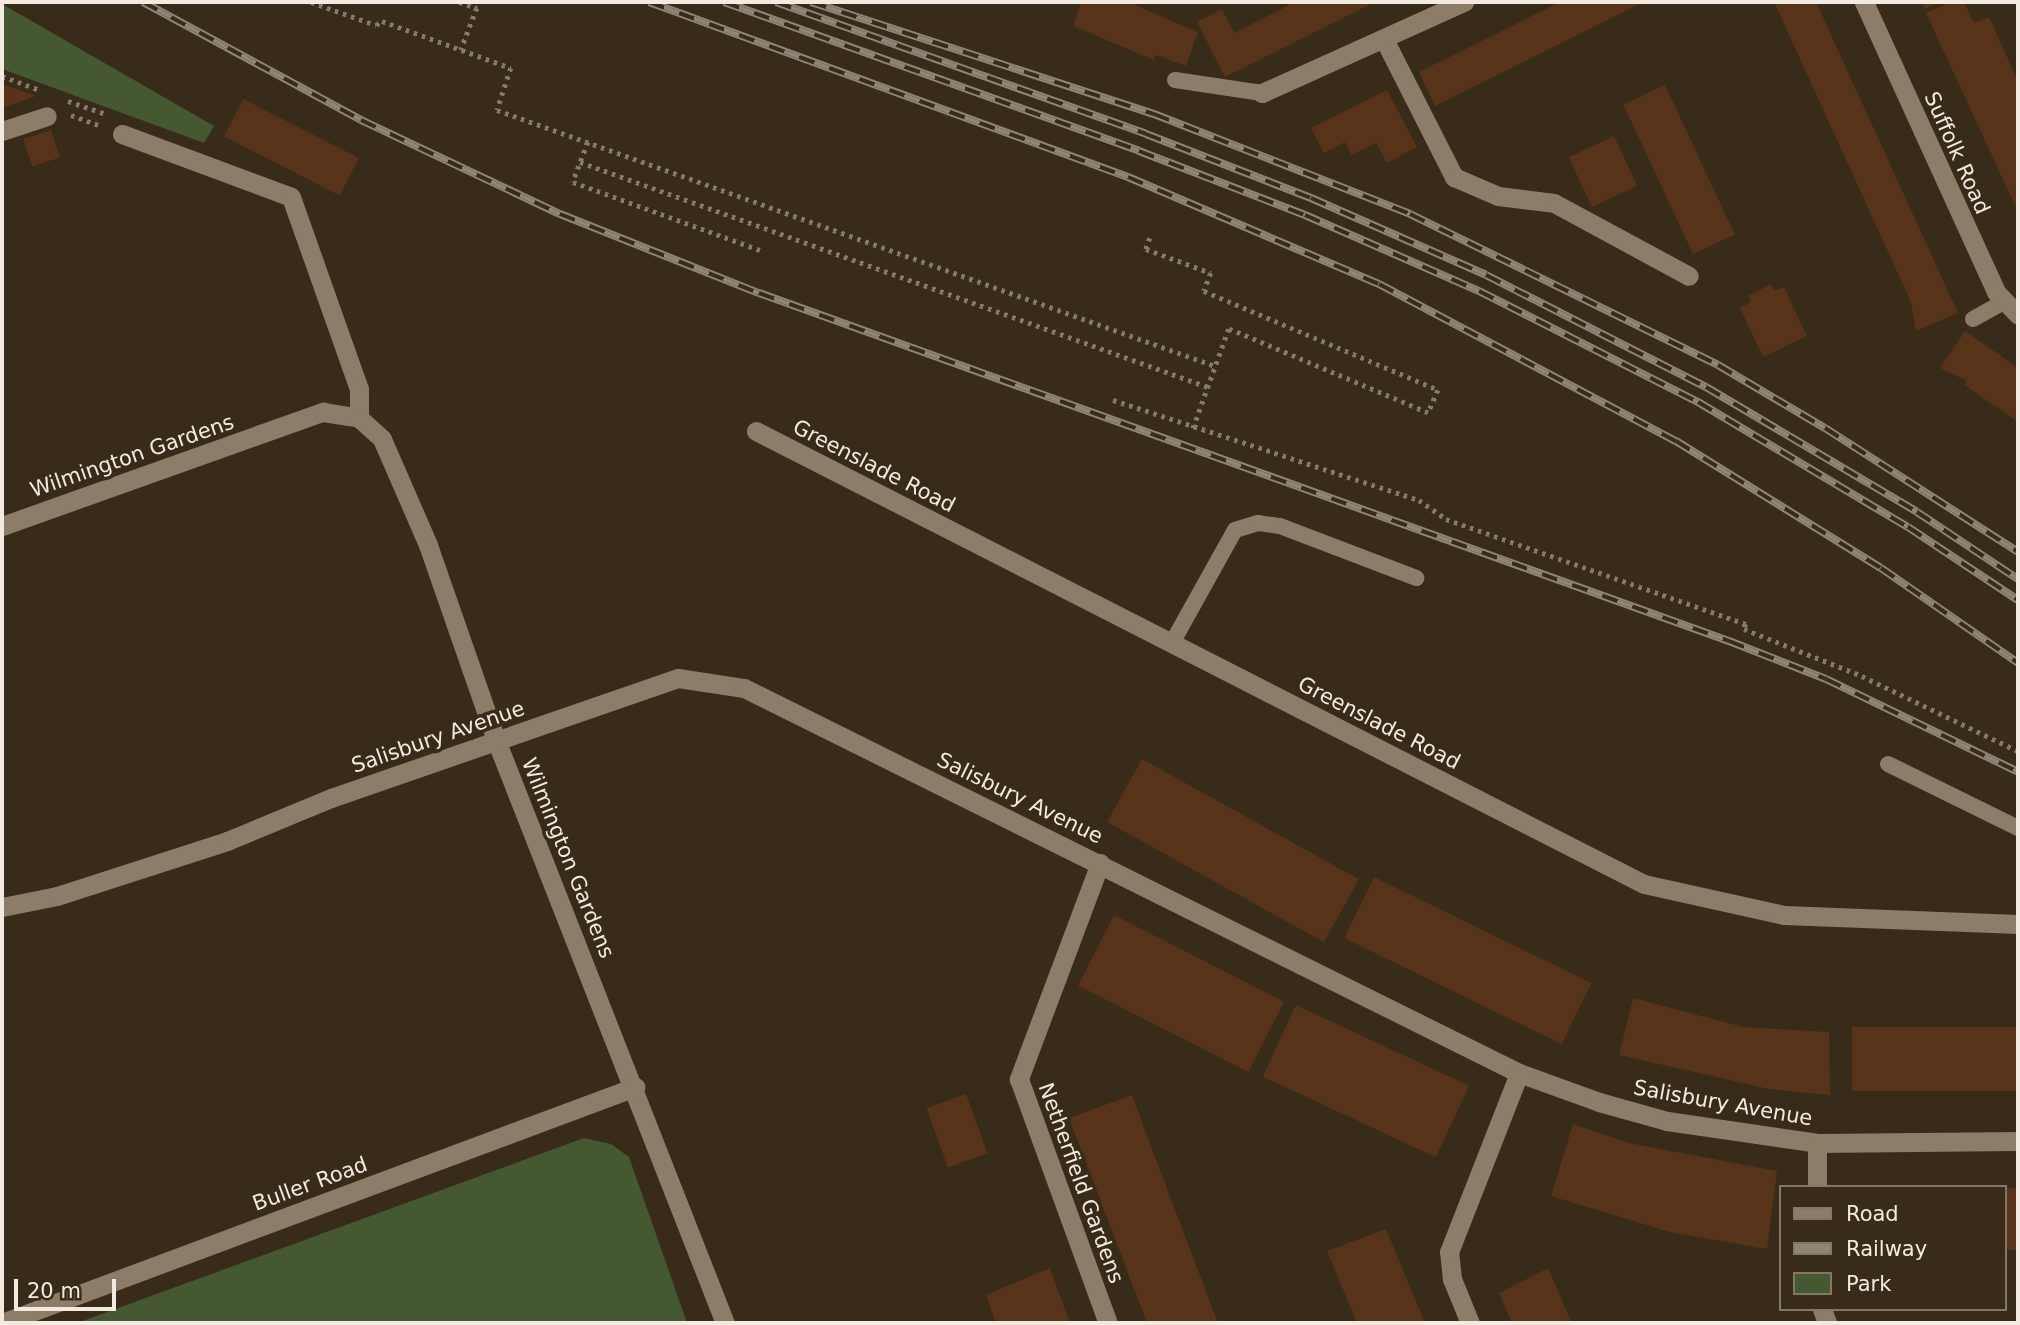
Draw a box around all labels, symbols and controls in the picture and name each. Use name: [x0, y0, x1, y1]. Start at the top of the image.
street label: Suffolk Road: [1919, 88, 1995, 218]
street label: Wilmington Gardens: [27, 409, 237, 503]
street label: Greenslade Road: [789, 414, 959, 518]
street label: Greenslade Road: [1294, 671, 1464, 775]
street label: Salisbury Avenue: [348, 696, 528, 778]
street label: Salisbury Avenue: [933, 747, 1107, 849]
street label: Wilmington Gardens: [516, 754, 620, 962]
street label: Salisbury Avenue: [1632, 1075, 1814, 1131]
street label: Netherfield Gardens: [1033, 1079, 1129, 1287]
street label: Buller Road: [249, 1152, 371, 1216]
legend: [1778, 1185, 2006, 1311]
text: Road: [1846, 1202, 1899, 1226]
text: Railway: [1846, 1237, 1927, 1261]
scale bar: [18, 1266, 119, 1310]
text: Park: [1846, 1272, 1891, 1296]
text: 20 m: [27, 1279, 81, 1303]

